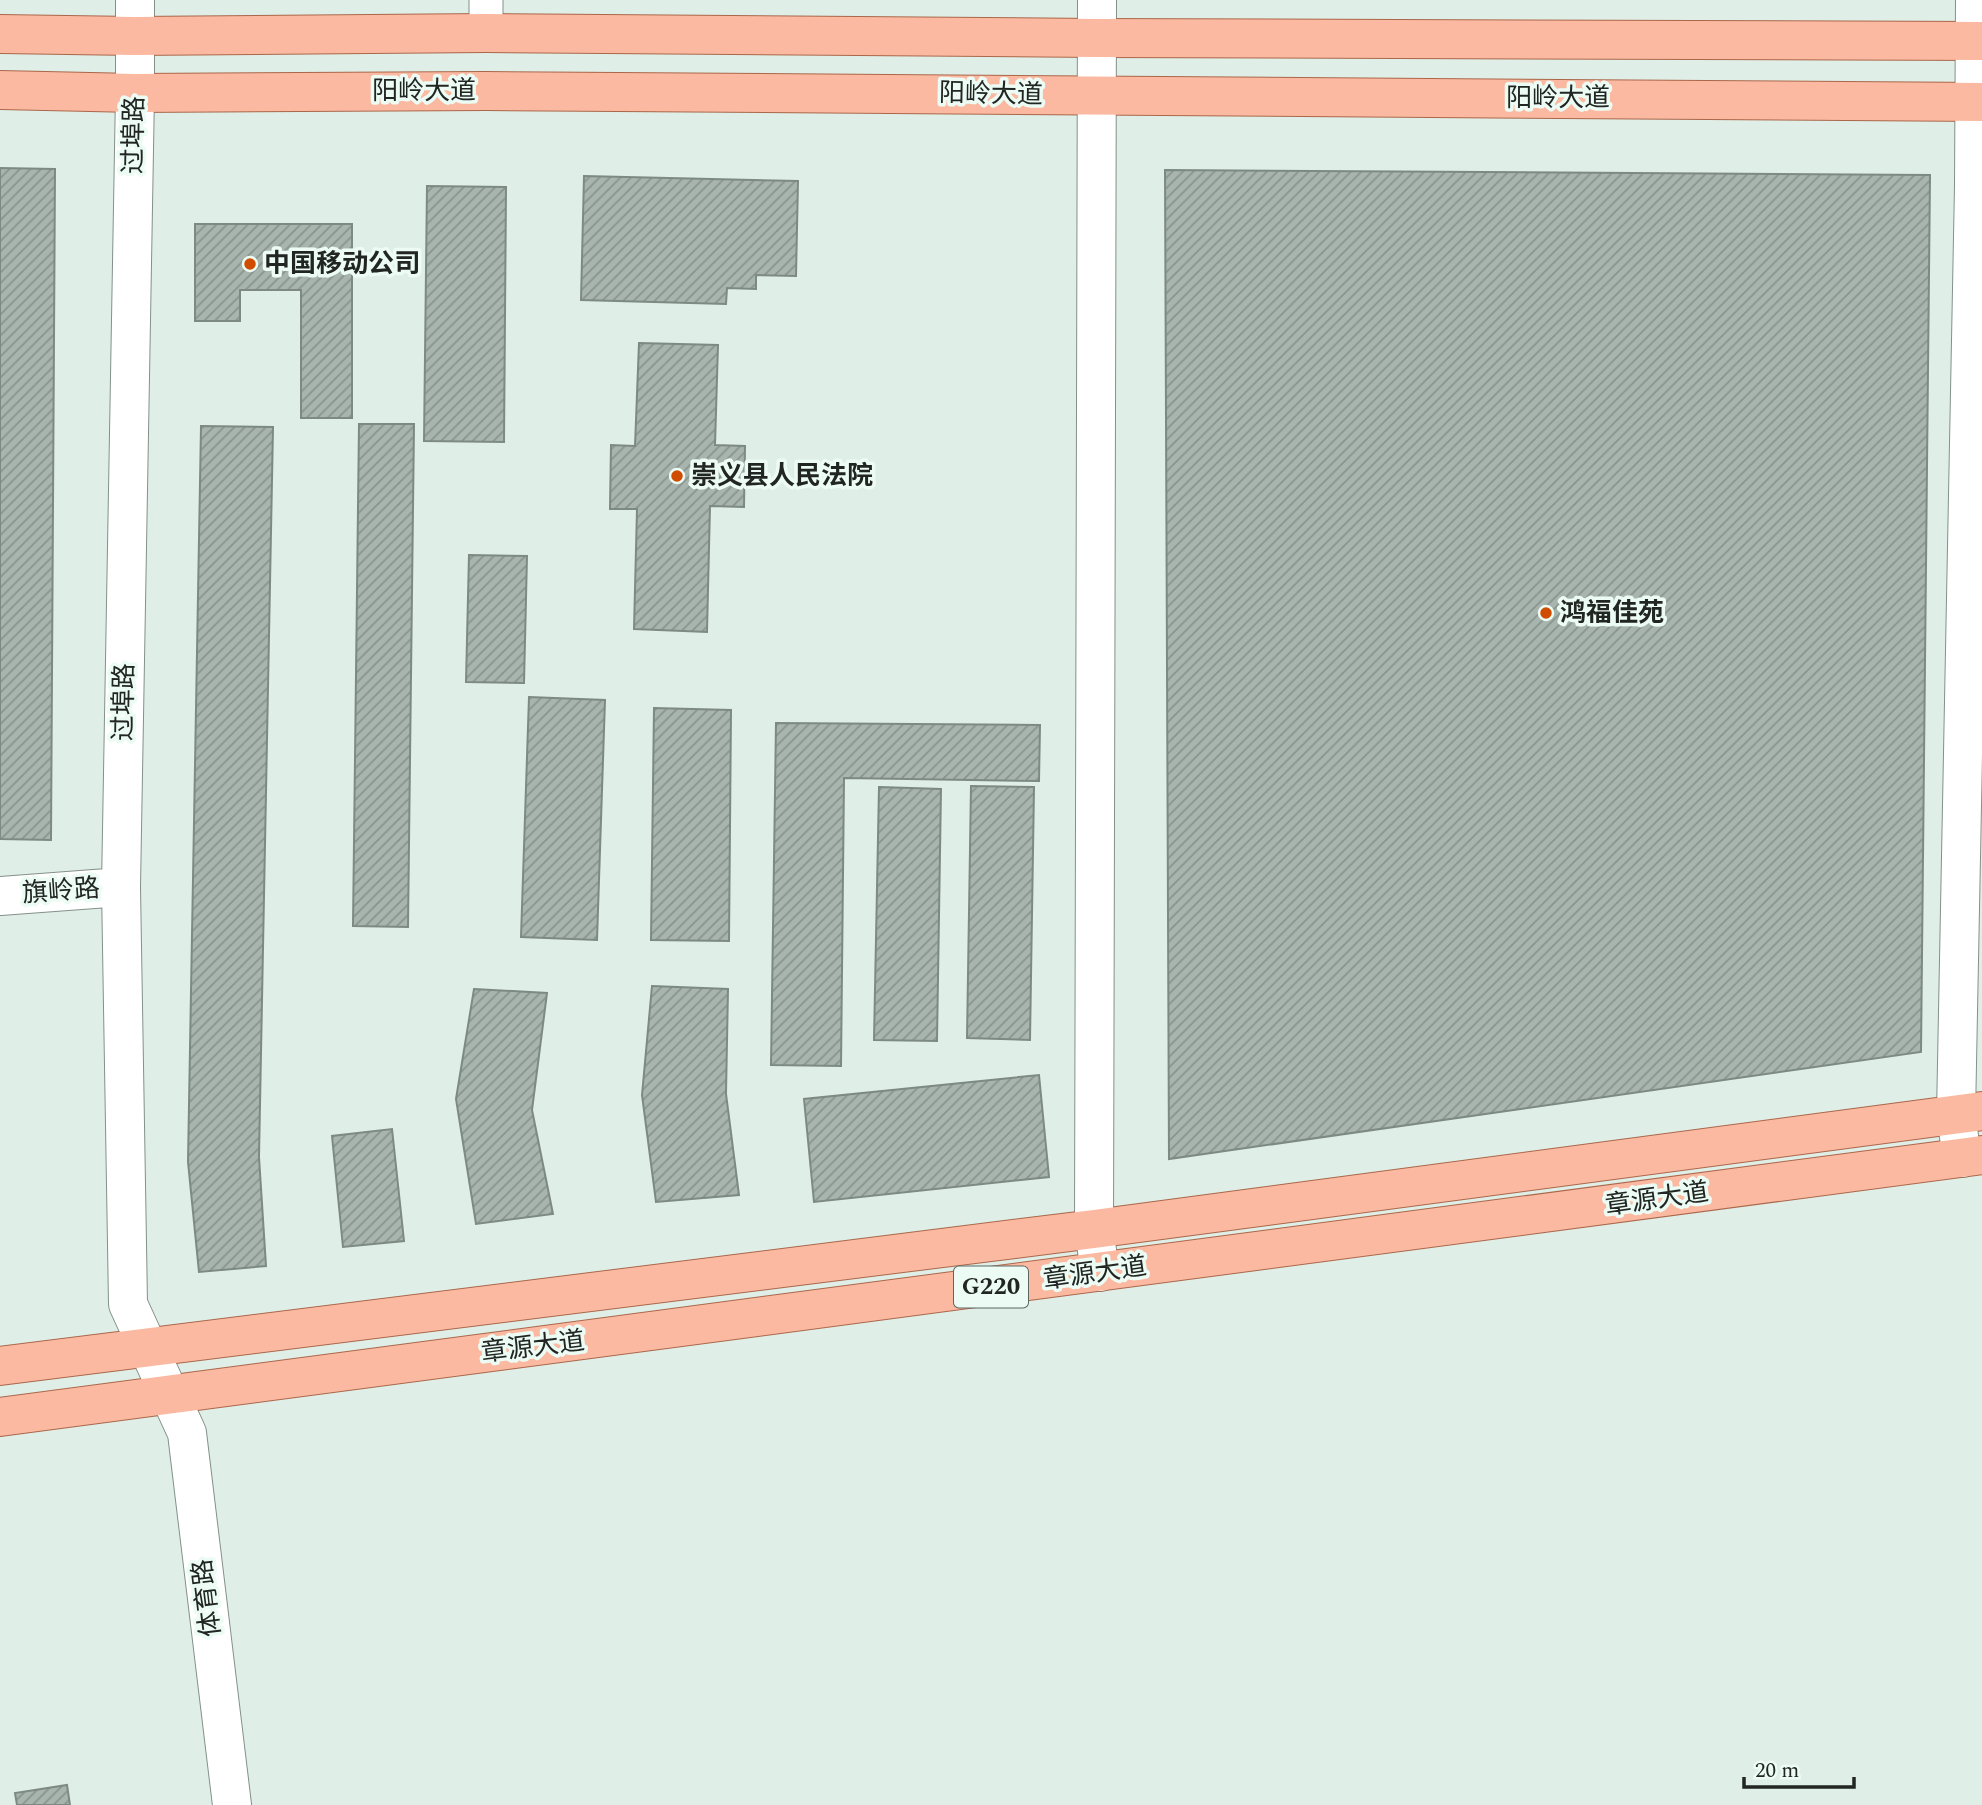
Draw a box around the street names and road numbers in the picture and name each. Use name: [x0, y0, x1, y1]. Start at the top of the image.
street label: 阳岭大道: [372, 71, 476, 111]
street label: 阳岭大道: [939, 73, 1043, 115]
street label: 阳岭大道: [1506, 78, 1610, 118]
street label: 过埠路: [113, 96, 155, 174]
street label: 过埠路: [103, 663, 145, 741]
street label: 旗岭路: [21, 868, 101, 914]
street label: 章源大道: [1603, 1172, 1711, 1226]
street label: 章源大道: [1041, 1246, 1149, 1300]
road number: G220: [954, 1266, 1028, 1308]
street label: 章源大道: [479, 1321, 587, 1373]
street label: 体育路: [182, 1557, 232, 1639]

